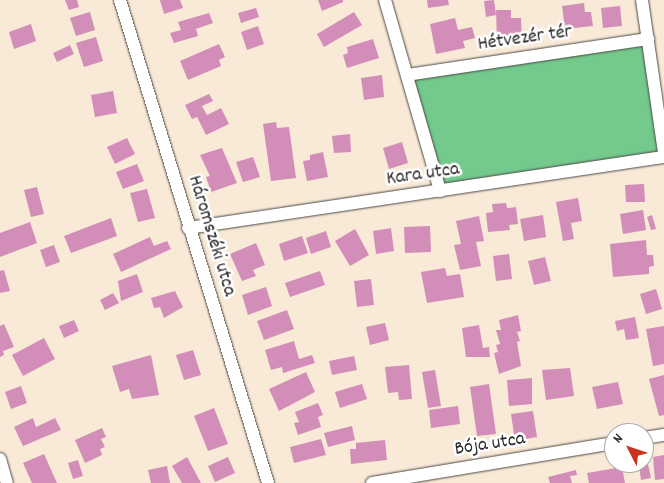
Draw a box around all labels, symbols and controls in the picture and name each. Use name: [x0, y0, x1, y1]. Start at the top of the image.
street label: Hétvezér tér: [476, 21, 574, 57]
street label: Kara utca: [385, 158, 461, 192]
street label: Háromszéki utca: [181, 173, 241, 299]
north arrow: [604, 423, 654, 473]
street label: Bója utca: [453, 428, 527, 462]
text: N: [609, 430, 628, 448]

